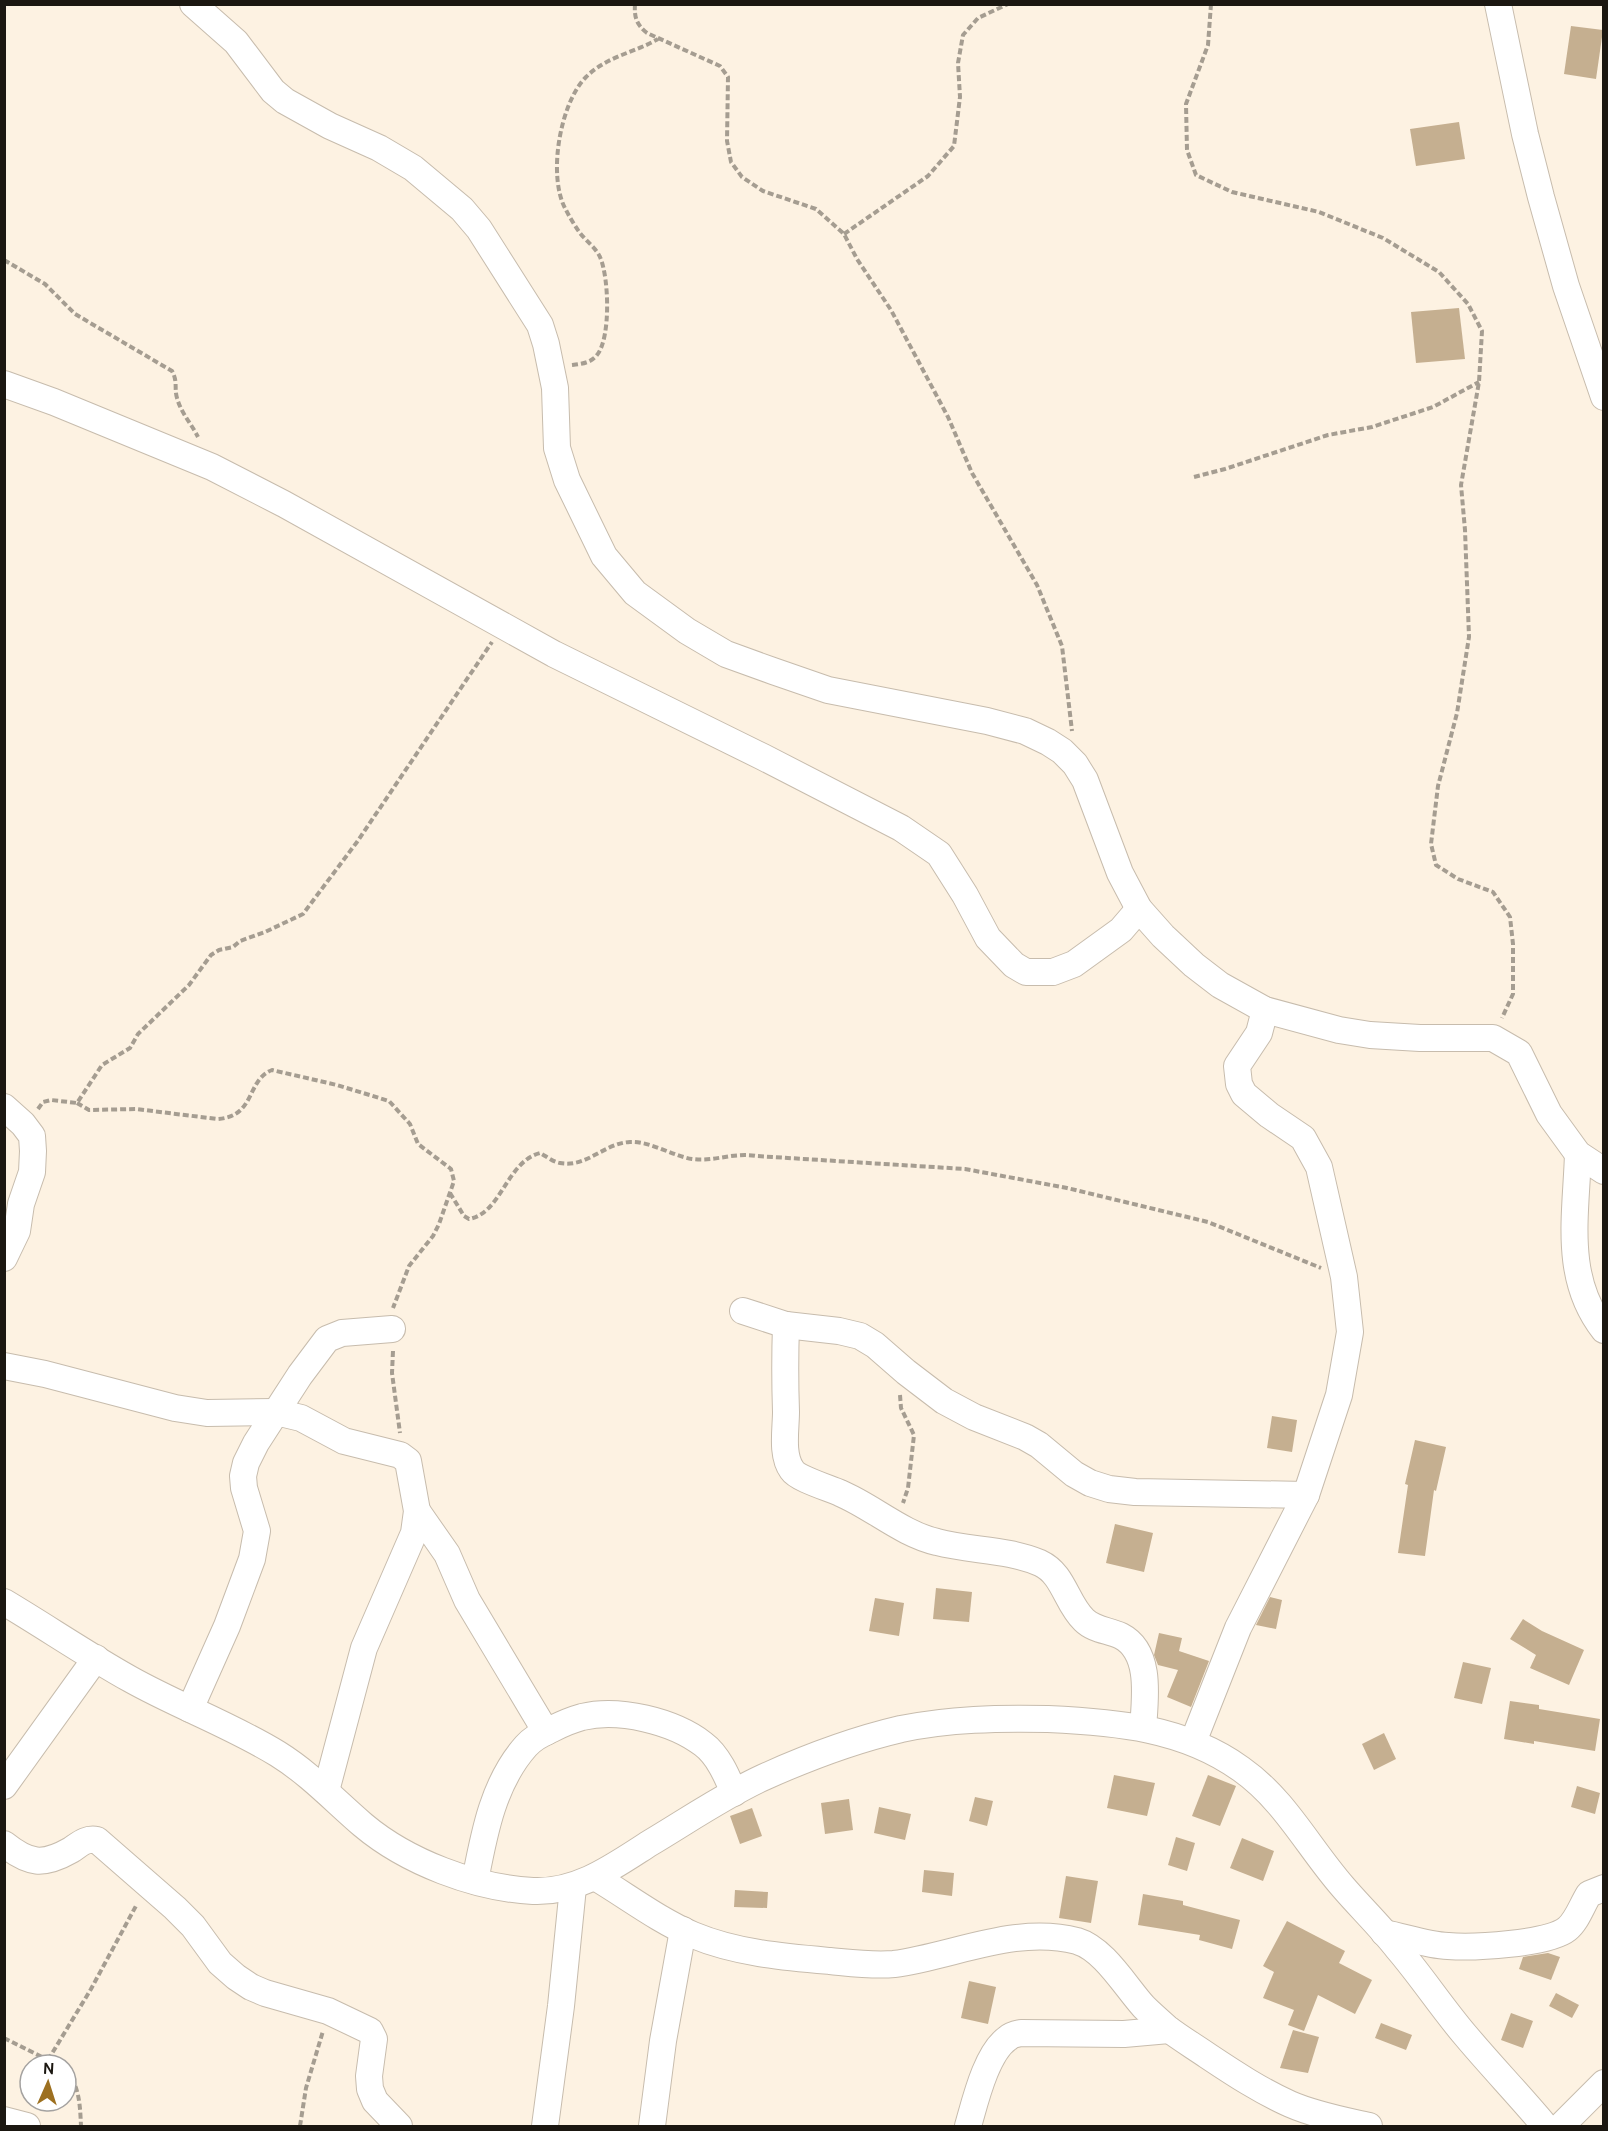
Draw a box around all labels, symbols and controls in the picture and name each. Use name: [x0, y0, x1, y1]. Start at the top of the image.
north arrow: [18, 2053, 78, 2113]
text: N: [43, 2059, 55, 2078]

